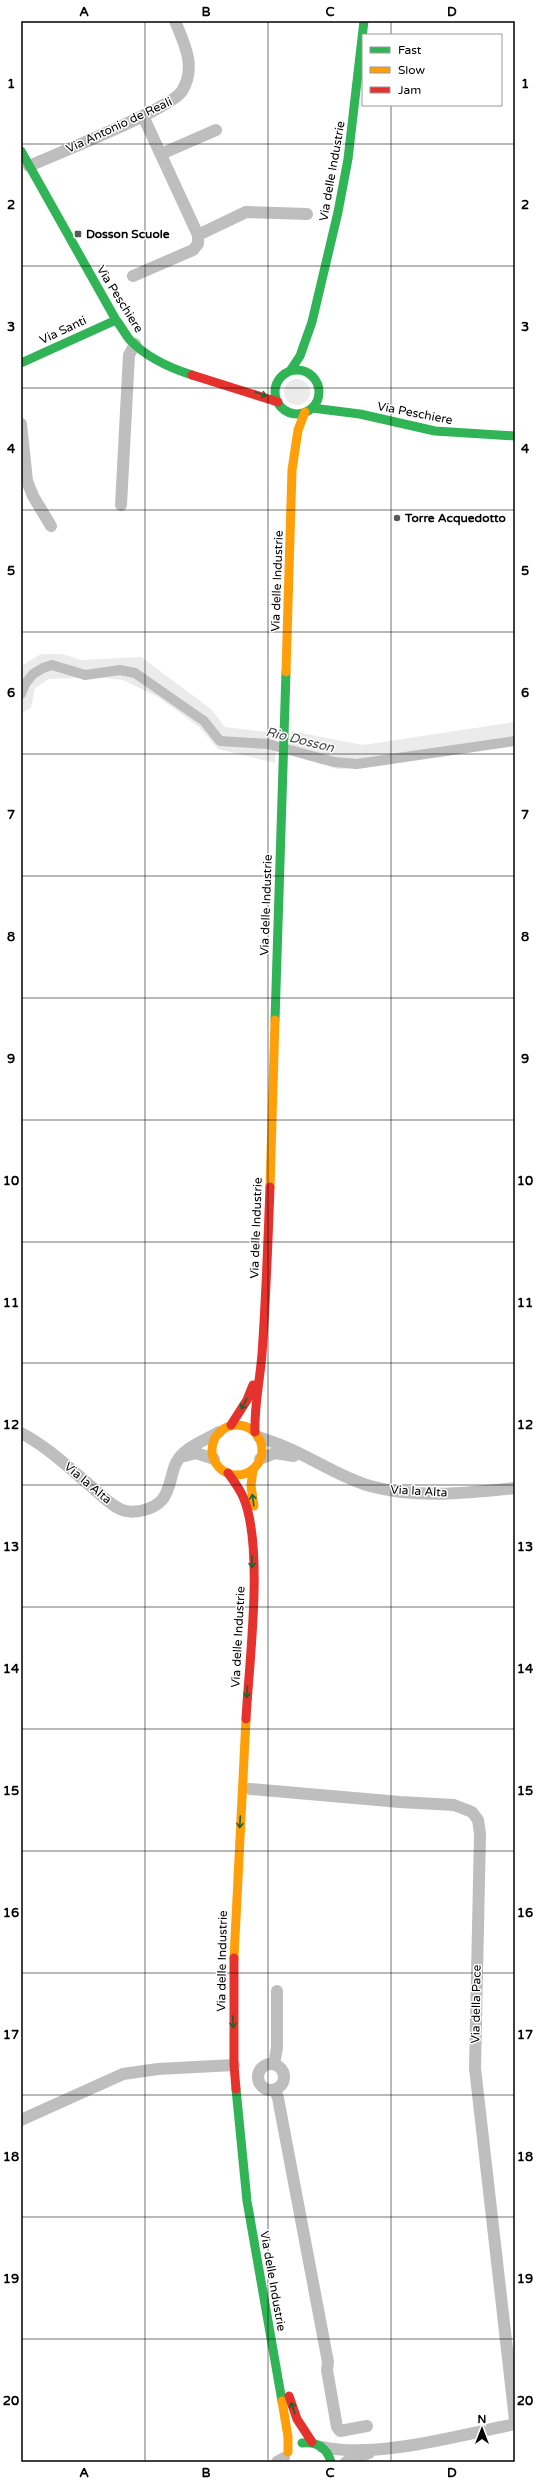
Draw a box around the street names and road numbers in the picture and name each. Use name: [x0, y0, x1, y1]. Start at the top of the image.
street label: Via Antonio de Reali: [64, 94, 174, 156]
street label: Via delle Industrie: [316, 120, 348, 222]
street label: Via Peschiere: [94, 263, 146, 335]
street label: Via Santi: [37, 313, 89, 347]
street label: Via Peschiere: [376, 399, 454, 427]
street label: Via delle Industrie: [268, 530, 286, 632]
street label: Via delle Industrie: [257, 854, 275, 956]
street label: Via delle Industrie: [247, 1177, 265, 1279]
street label: Via la Alta: [62, 1459, 114, 1507]
street label: Via la Alta: [390, 1483, 448, 1499]
street label: Via delle Industrie: [228, 1586, 248, 1688]
street label: Via delle Industrie: [214, 1910, 230, 2012]
street label: Via della Pace: [468, 1964, 484, 2044]
street label: Via delle Industrie: [257, 2230, 289, 2332]

